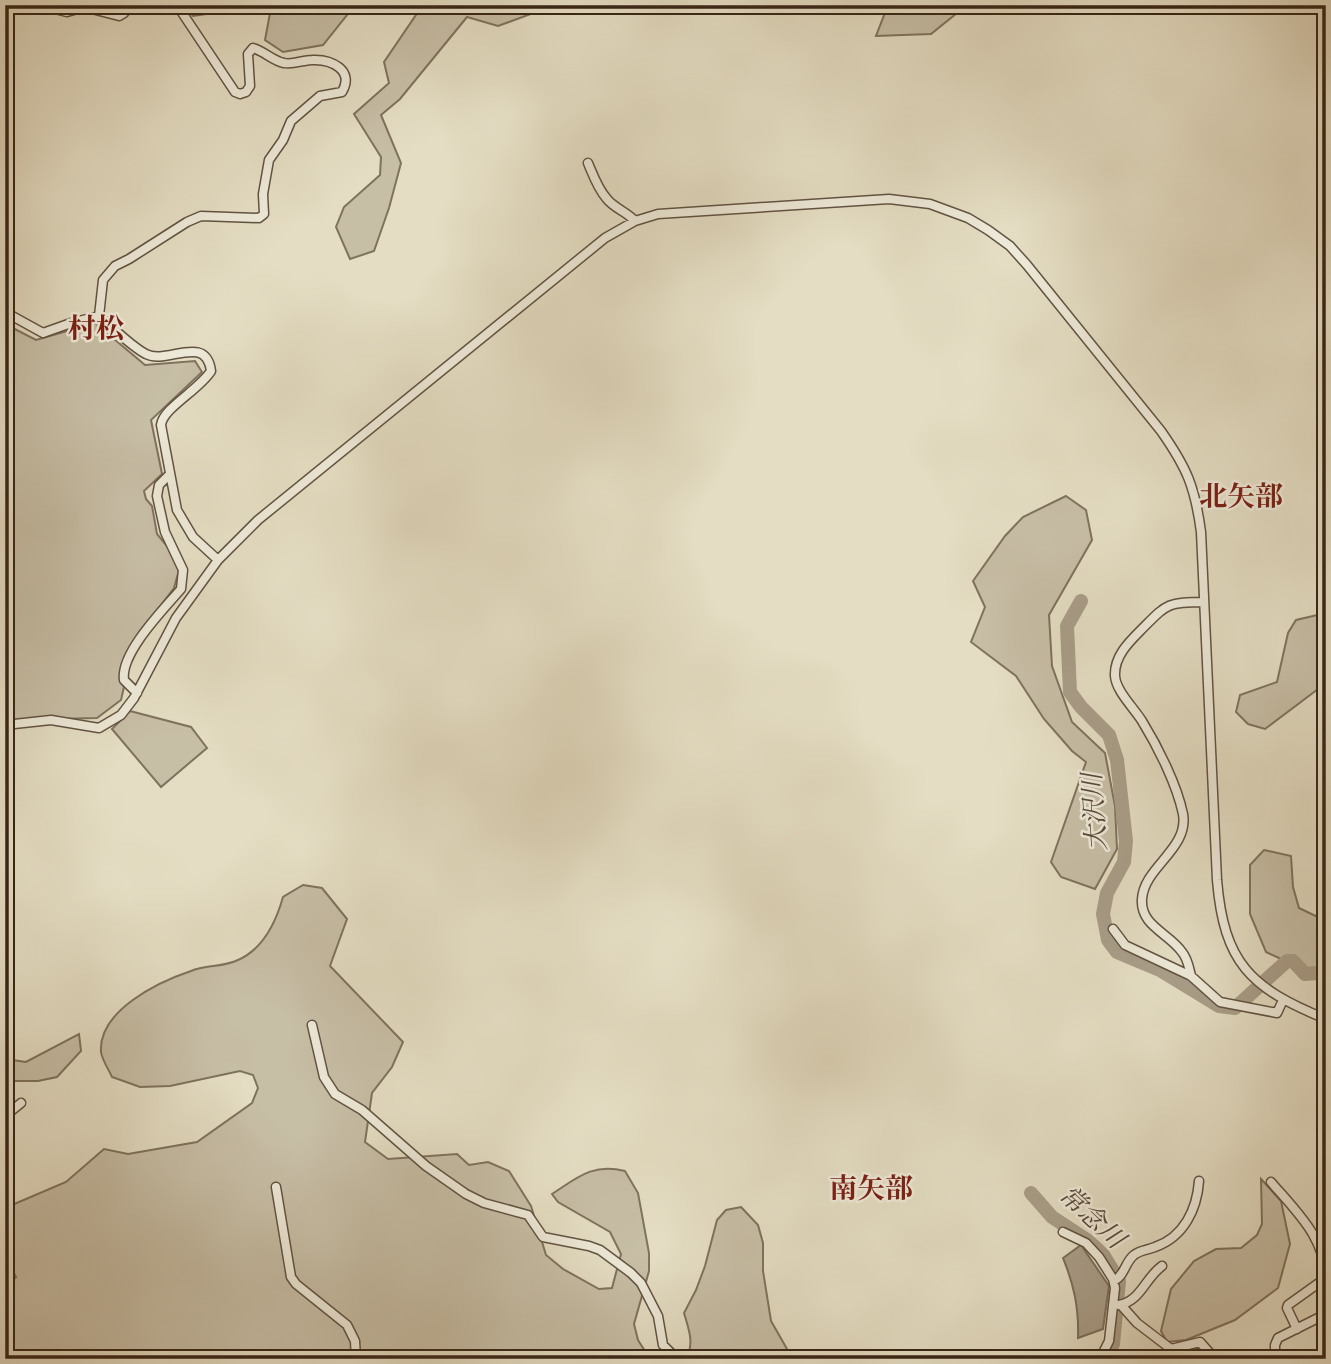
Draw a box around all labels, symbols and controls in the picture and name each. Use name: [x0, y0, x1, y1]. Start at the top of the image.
district label: 村松: [68, 314, 124, 345]
district label: 北矢部: [1199, 482, 1283, 513]
water label: 大沢川: [1078, 769, 1112, 852]
district label: 南矢部: [829, 1174, 913, 1205]
water label: 常念川: [1054, 1180, 1133, 1256]

